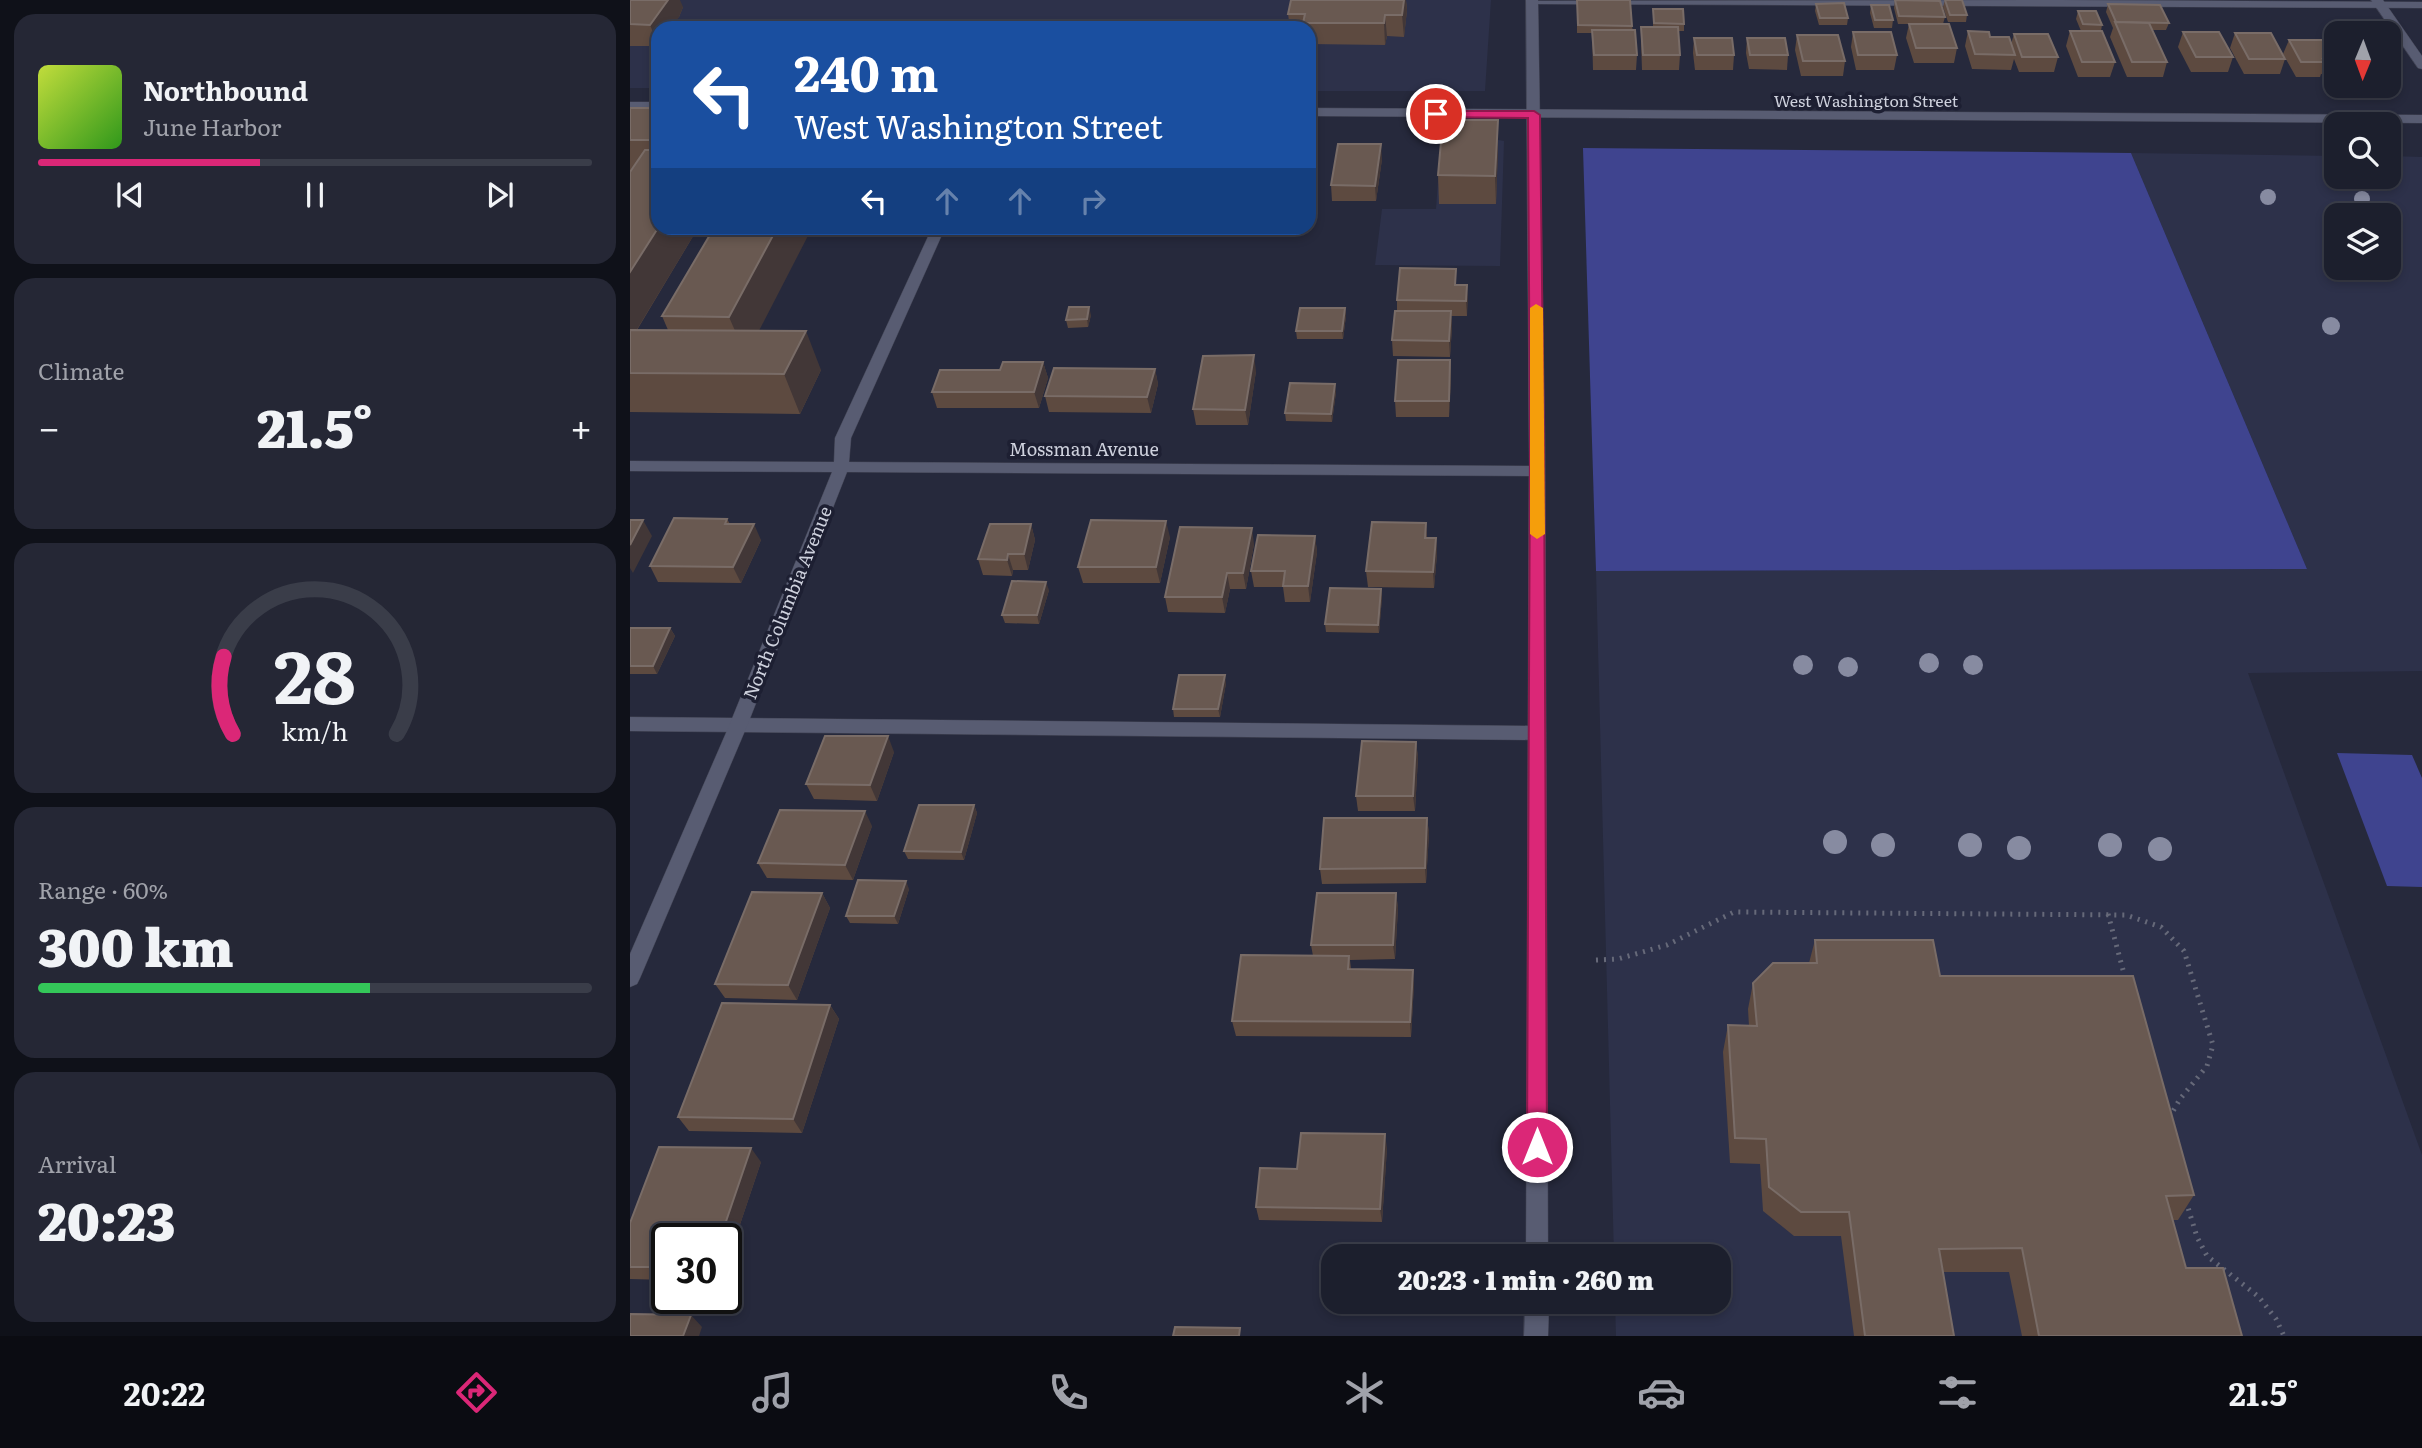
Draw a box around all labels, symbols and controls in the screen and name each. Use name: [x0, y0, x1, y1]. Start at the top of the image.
north arrow: [2324, 21, 2401, 98]
map controls: [2324, 21, 2401, 280]
text: 240 m: [794, 34, 939, 107]
icon: left: [679, 49, 770, 140]
text: Northbound: [143, 70, 308, 109]
pin: [1406, 84, 1466, 144]
street label: West Washington Street: [1774, 88, 1959, 112]
icon: arrive: [1417, 95, 1455, 133]
text: West Washington Street: [794, 101, 1163, 149]
text: June Harbor: [143, 109, 281, 143]
button: search: [2324, 112, 2401, 189]
icon: previous: [111, 176, 149, 214]
icon: pause: [296, 176, 334, 214]
icon: next: [481, 176, 519, 214]
icon: left: [855, 182, 893, 220]
icon: ahead: [928, 182, 966, 220]
icon: ahead: [1001, 182, 1039, 220]
icon: right: [1074, 182, 1112, 220]
button: layers: [2324, 203, 2401, 280]
text: Climate: [38, 353, 124, 387]
text: 21.5°: [257, 387, 373, 464]
text: −: [38, 397, 60, 454]
text: +: [570, 397, 592, 454]
street label: Mossman Avenue: [1009, 435, 1159, 462]
street label: North Columbia Avenue: [735, 502, 838, 703]
text: 28: [274, 618, 356, 726]
text: km/h: [282, 712, 348, 749]
text: Range · 60%: [38, 872, 168, 906]
text: 300 km: [38, 906, 234, 983]
position arrow: [1500, 1110, 1574, 1184]
text: Arrival: [38, 1146, 117, 1180]
text: 20:23: [38, 1180, 175, 1257]
speed limit sign: 30: [651, 1223, 742, 1314]
text: 20:23 · 1 min · 260 m: [1398, 1259, 1654, 1298]
text: 20:22: [124, 1368, 205, 1416]
icon: directions: [452, 1368, 501, 1417]
icon: music: [748, 1368, 797, 1417]
icon: phone: [1044, 1368, 1093, 1417]
icon: climate: [1340, 1368, 1389, 1417]
icon: car: [1637, 1368, 1686, 1417]
icon: filters: [1933, 1368, 1982, 1417]
text: 21.5°: [2229, 1368, 2298, 1416]

